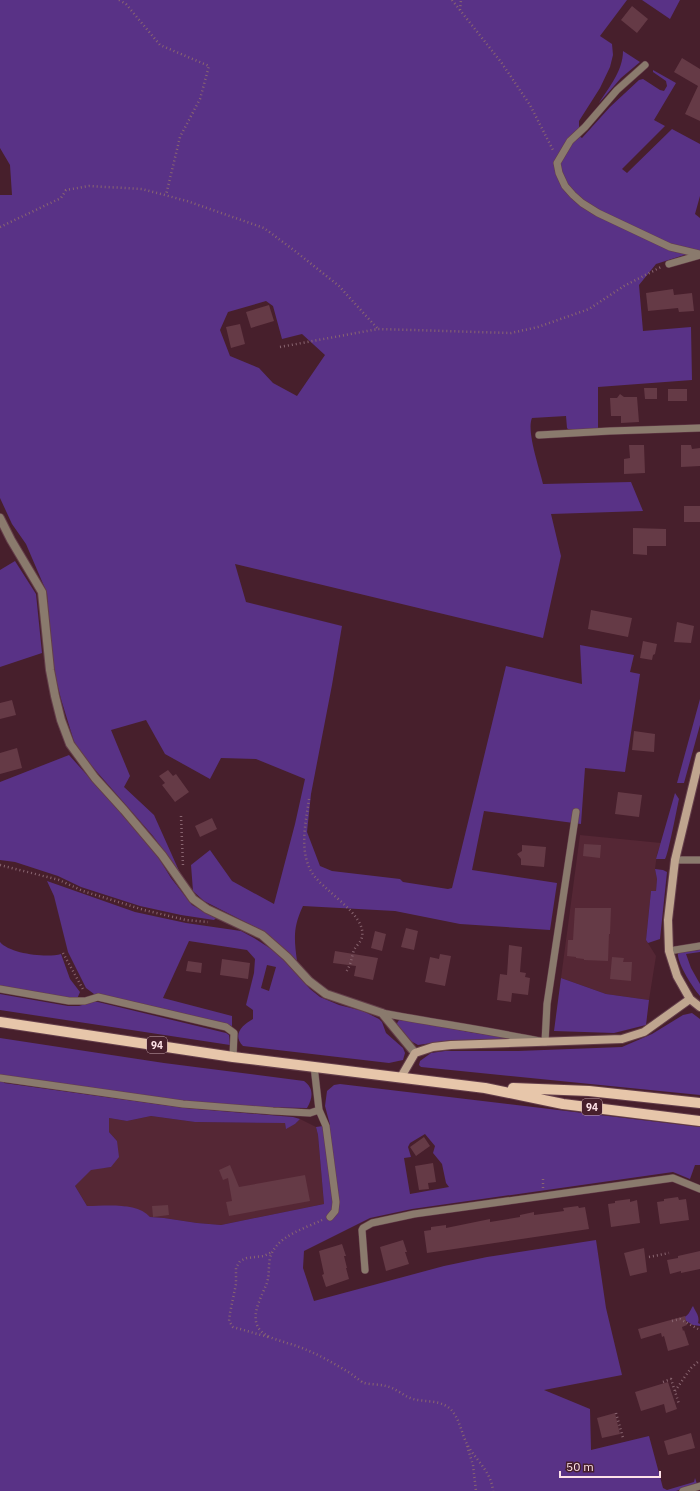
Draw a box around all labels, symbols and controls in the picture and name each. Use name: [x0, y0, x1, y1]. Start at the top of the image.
road number: 94: [147, 1037, 167, 1053]
road number: 94: [582, 1099, 602, 1115]
scale bar: [560, 1453, 660, 1479]
text: 50 m: [566, 1459, 594, 1474]

